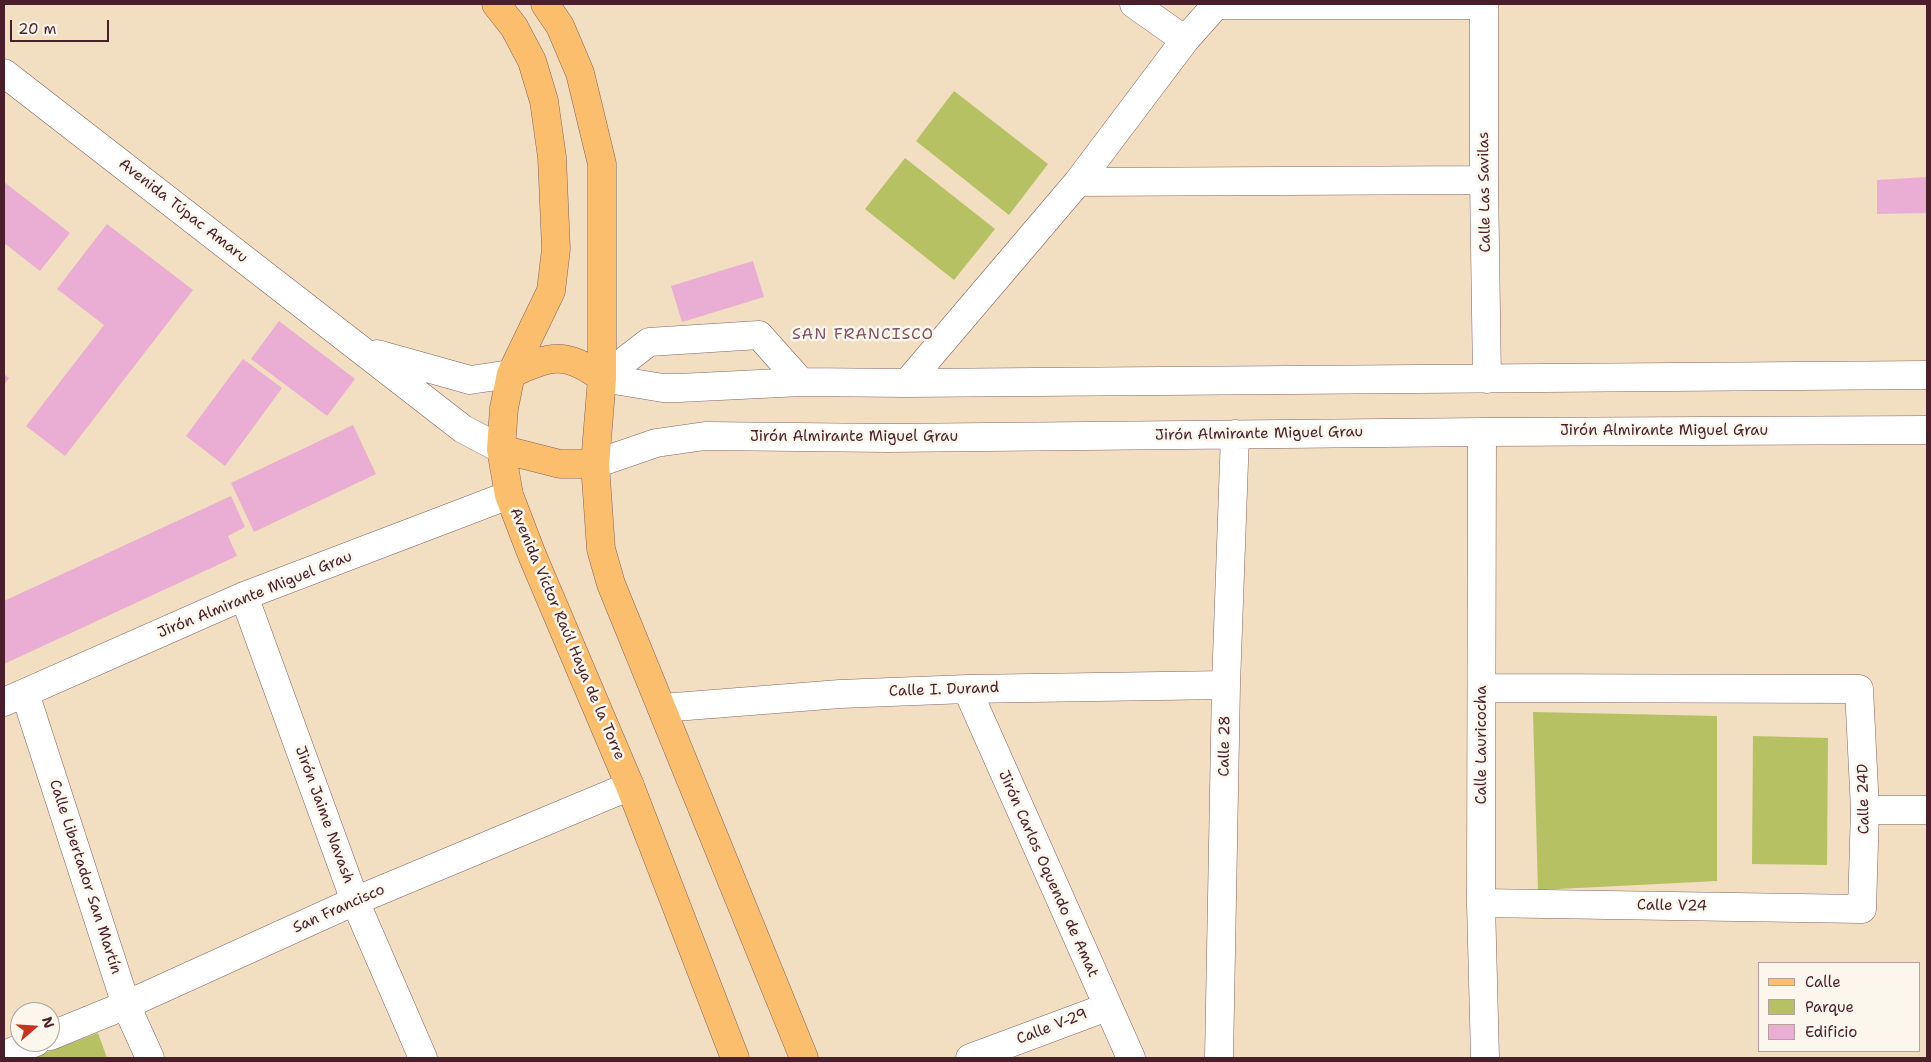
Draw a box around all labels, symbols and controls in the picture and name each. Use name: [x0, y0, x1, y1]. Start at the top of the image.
scale bar: [12, 10, 111, 42]
text: 20 m: [18, 19, 57, 39]
street label: Calle Las Savilas: [1475, 131, 1495, 253]
street label: Avenida Túpac Amaru: [115, 155, 251, 267]
district label: SAN FRANCISCO: [790, 325, 936, 345]
street label: Jirón Almirante Miguel Grau: [1560, 422, 1768, 440]
street label: Jirón Almirante Miguel Grau: [1155, 423, 1363, 445]
street label: Jirón Almirante Miguel Grau: [750, 428, 958, 446]
street label: Avenida Víctor Raúl Haya de la Torre: [506, 505, 628, 763]
street label: Jirón Almirante Miguel Grau: [155, 548, 355, 642]
street label: Calle I. Durand: [889, 679, 999, 701]
street label: Calle Lauricocha: [1473, 685, 1491, 805]
street label: Calle 28: [1215, 715, 1235, 777]
street label: Jirón Jaime Navash: [291, 744, 357, 886]
street label: Calle 24D: [1854, 764, 1874, 834]
street label: Jirón Carlos Oquendo de Amat: [994, 768, 1102, 980]
street label: Calle Libertador San Martín: [45, 777, 125, 977]
street label: San Francisco: [290, 881, 388, 937]
street label: Calle V24: [1637, 896, 1707, 916]
legend: [1758, 962, 1921, 1052]
text: Calle: [1805, 972, 1841, 992]
text: Parque: [1805, 997, 1854, 1017]
north arrow: [10, 1002, 60, 1052]
street label: Calle V-29: [1014, 1005, 1090, 1049]
text: N: [38, 1014, 59, 1031]
text: Edificio: [1805, 1022, 1857, 1042]

